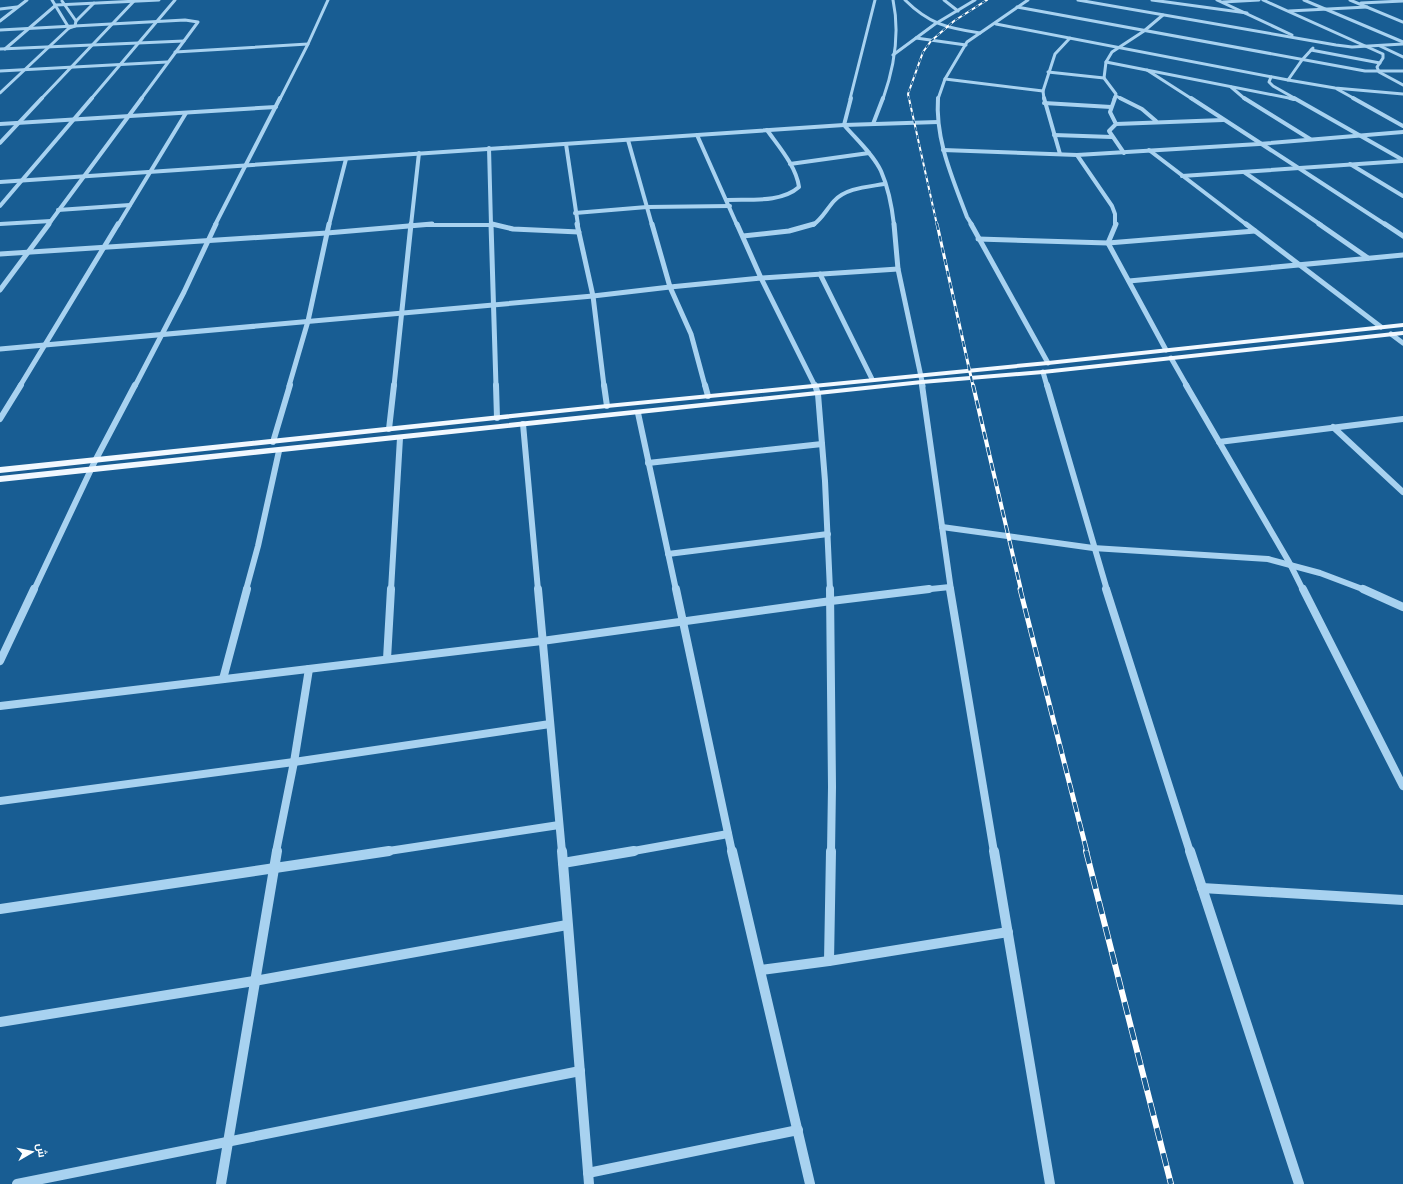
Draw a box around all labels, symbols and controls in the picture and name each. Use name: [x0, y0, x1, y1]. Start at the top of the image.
north arrow: [12, 1132, 52, 1172]
text: ش: [34, 1142, 50, 1159]

